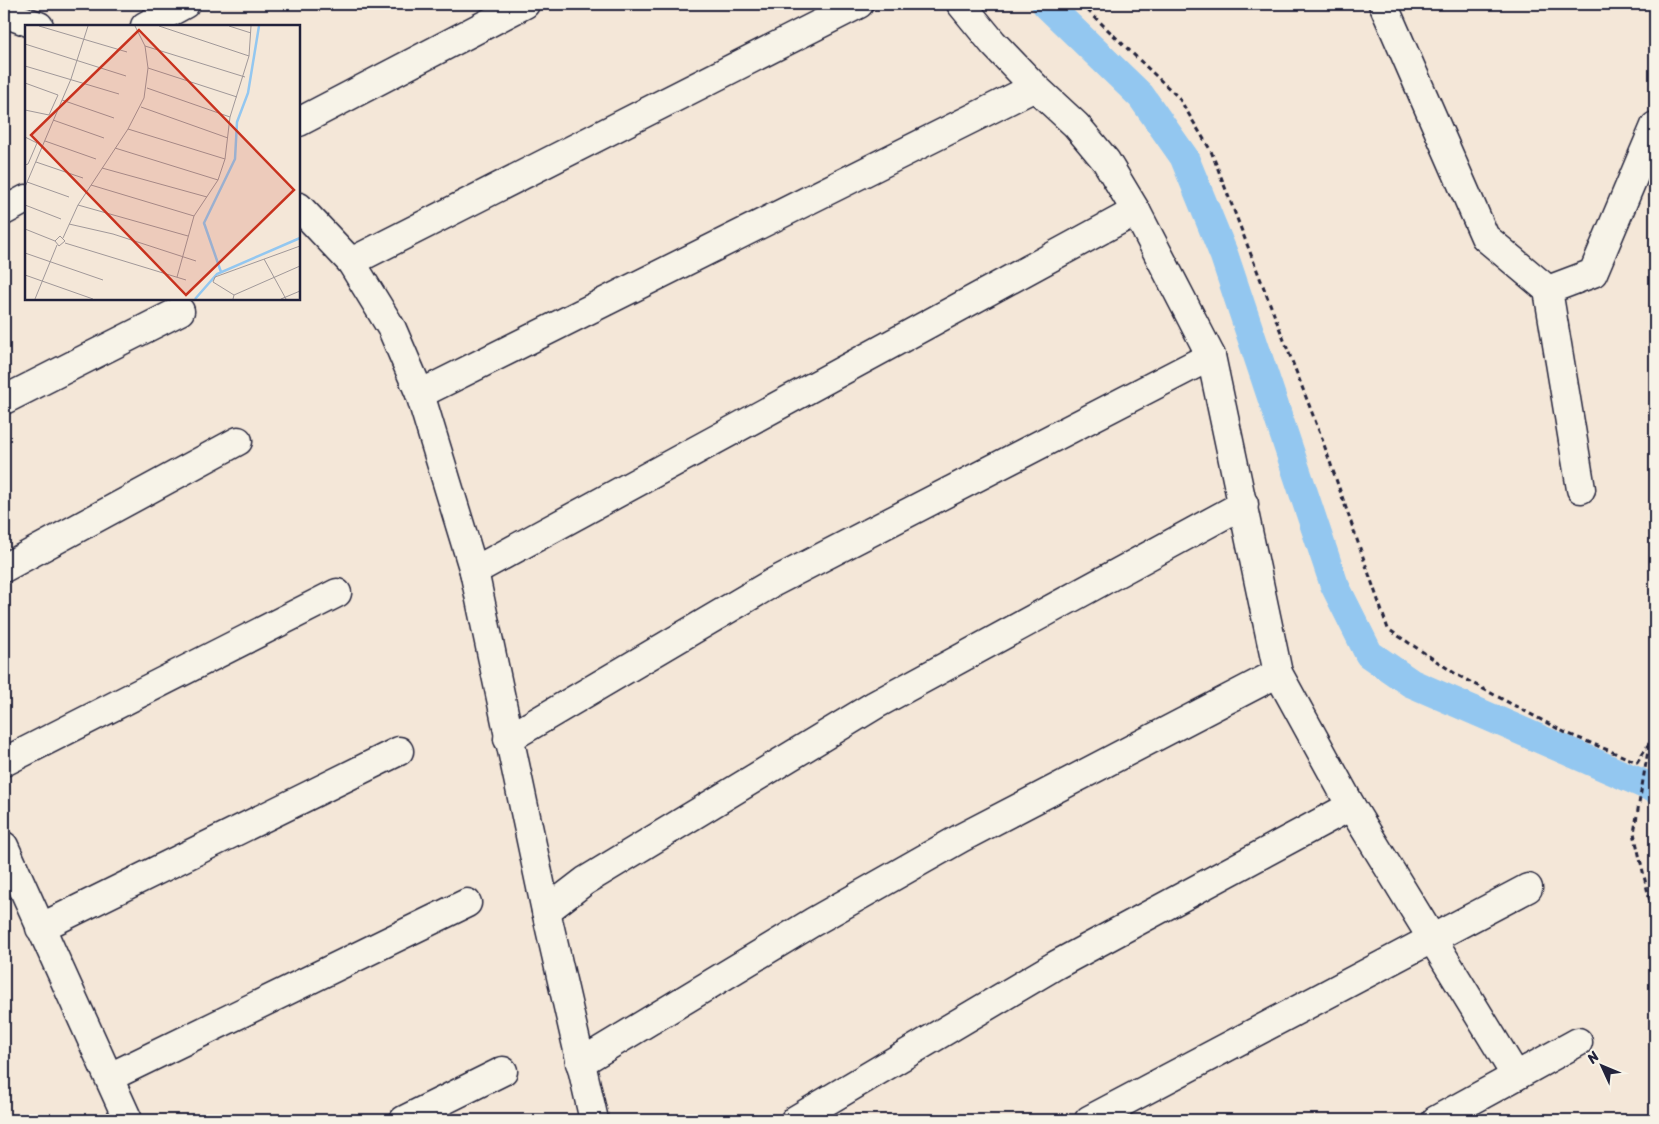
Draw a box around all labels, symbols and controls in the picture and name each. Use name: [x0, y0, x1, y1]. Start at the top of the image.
inset map: [25, 25, 300, 300]
north arrow: [1576, 1042, 1626, 1092]
text: N: [1580, 1045, 1606, 1070]

